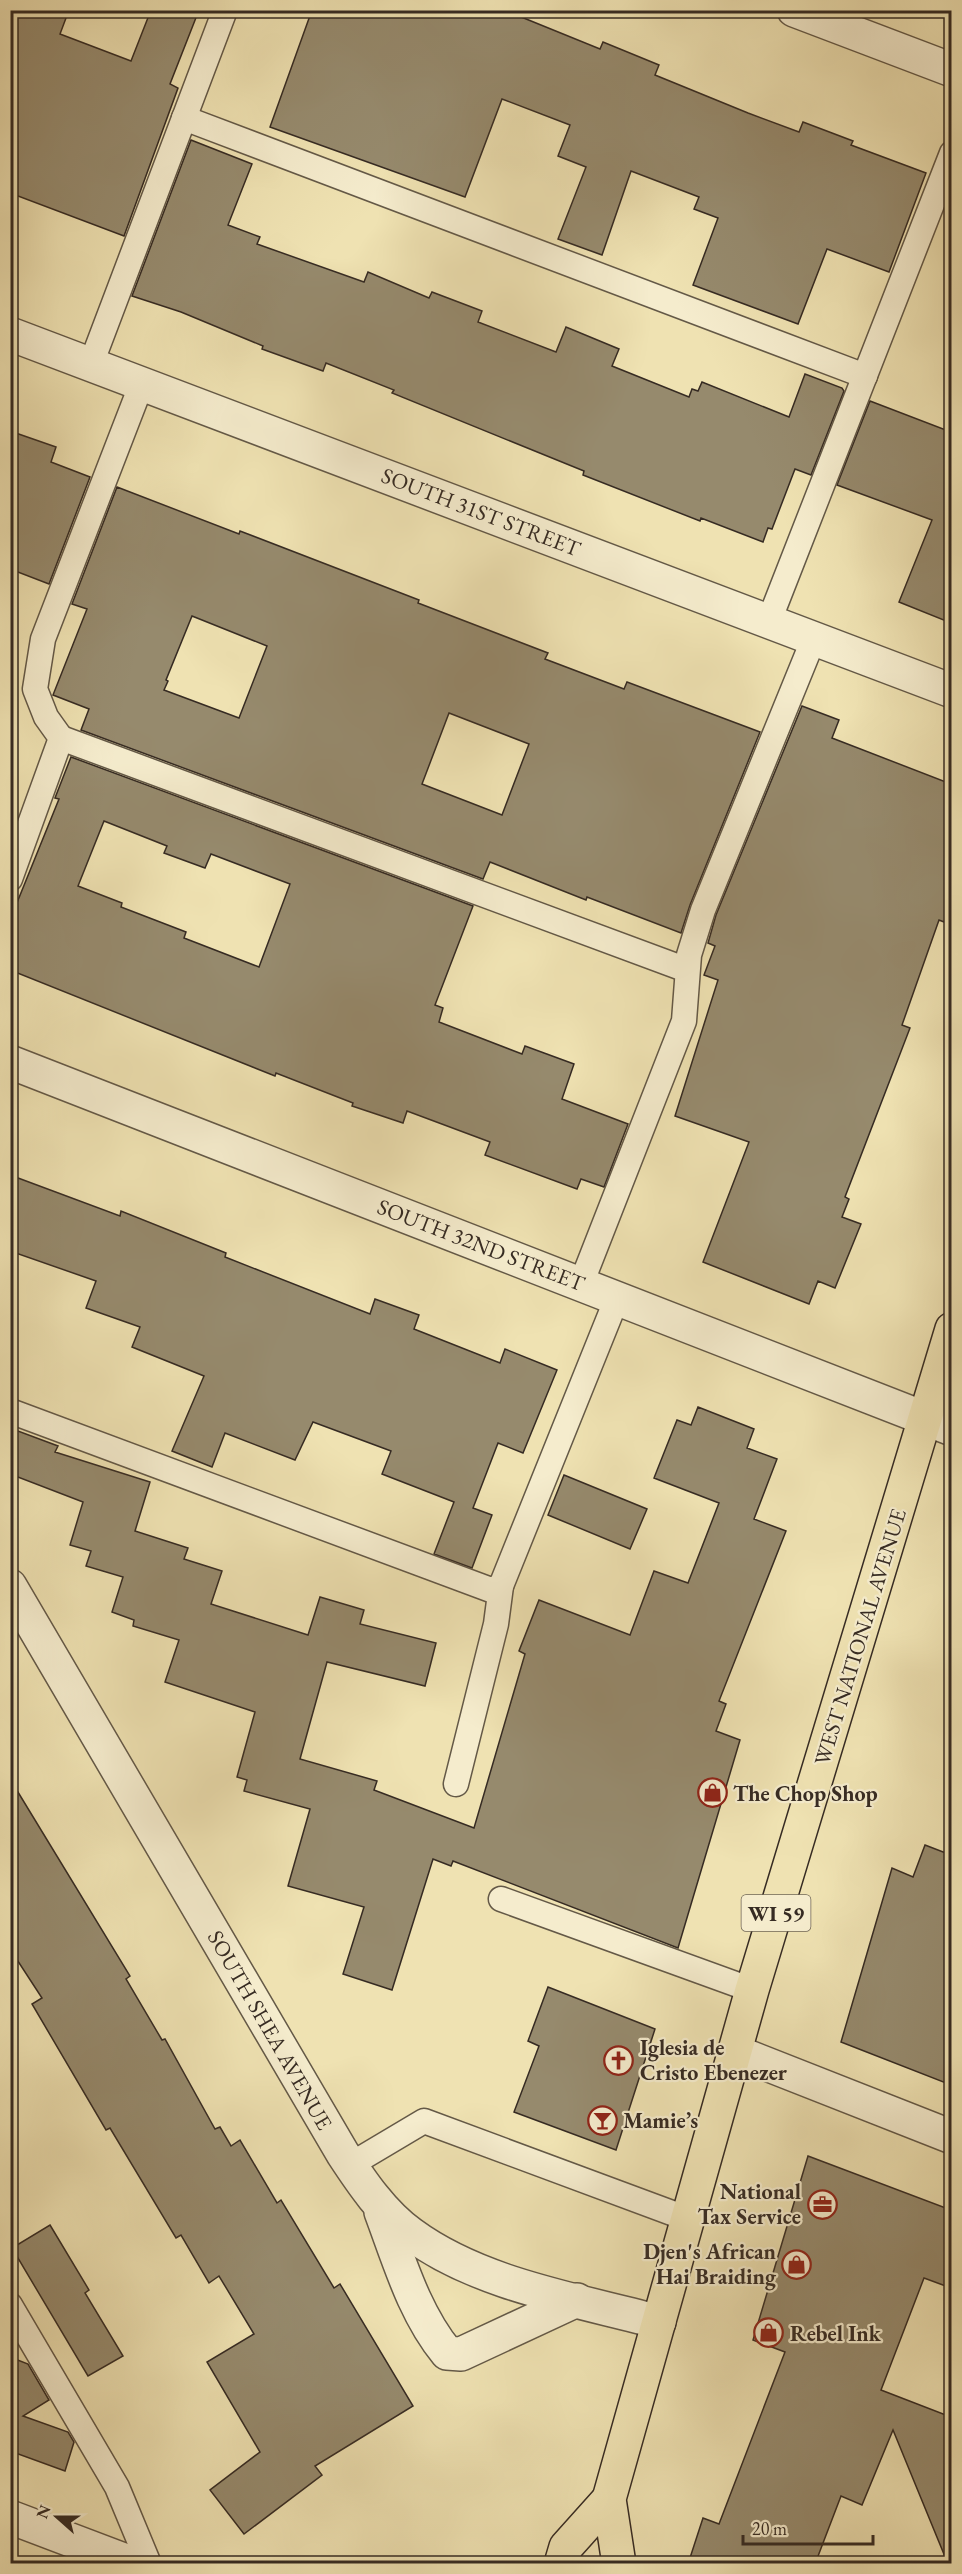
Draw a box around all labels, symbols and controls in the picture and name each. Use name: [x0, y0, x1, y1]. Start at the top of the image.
street label: SOUTH 31ST STREET: [377, 461, 585, 563]
street label: SOUTH 32ND STREET: [373, 1192, 589, 1298]
street label: WEST NATIONAL AVENUE: [807, 1505, 913, 1769]
shop icon: The Chop Shop: [696, 1777, 728, 1809]
place label: The Chop Shop: [733, 1779, 878, 1808]
road number: WI 59: [742, 1895, 810, 1931]
street label: SOUTH SHEA AVENUE: [201, 1925, 339, 2135]
place label: Iglesia de Cristo Ebenezer: [640, 2033, 788, 2087]
church icon: Iglesia de Cristo Ebenezer: [603, 2044, 635, 2076]
bar icon: Mamie’s: [586, 2104, 618, 2136]
place label: Mamie’s: [623, 2106, 698, 2135]
place label: National Tax Service: [697, 2177, 801, 2231]
office icon: National Tax Service: [806, 2188, 838, 2220]
place label: Djen's African Hai Braiding: [643, 2237, 777, 2291]
shop icon: Djen's African Hai Braiding: [781, 2248, 813, 2280]
shop icon: Rebel Ink: [753, 2317, 785, 2349]
place label: Rebel Ink: [790, 2319, 882, 2348]
north arrow: [27, 2487, 87, 2547]
text: N: [31, 2502, 56, 2522]
scale bar: [743, 2508, 874, 2546]
text: 20 m: [752, 2517, 787, 2540]

